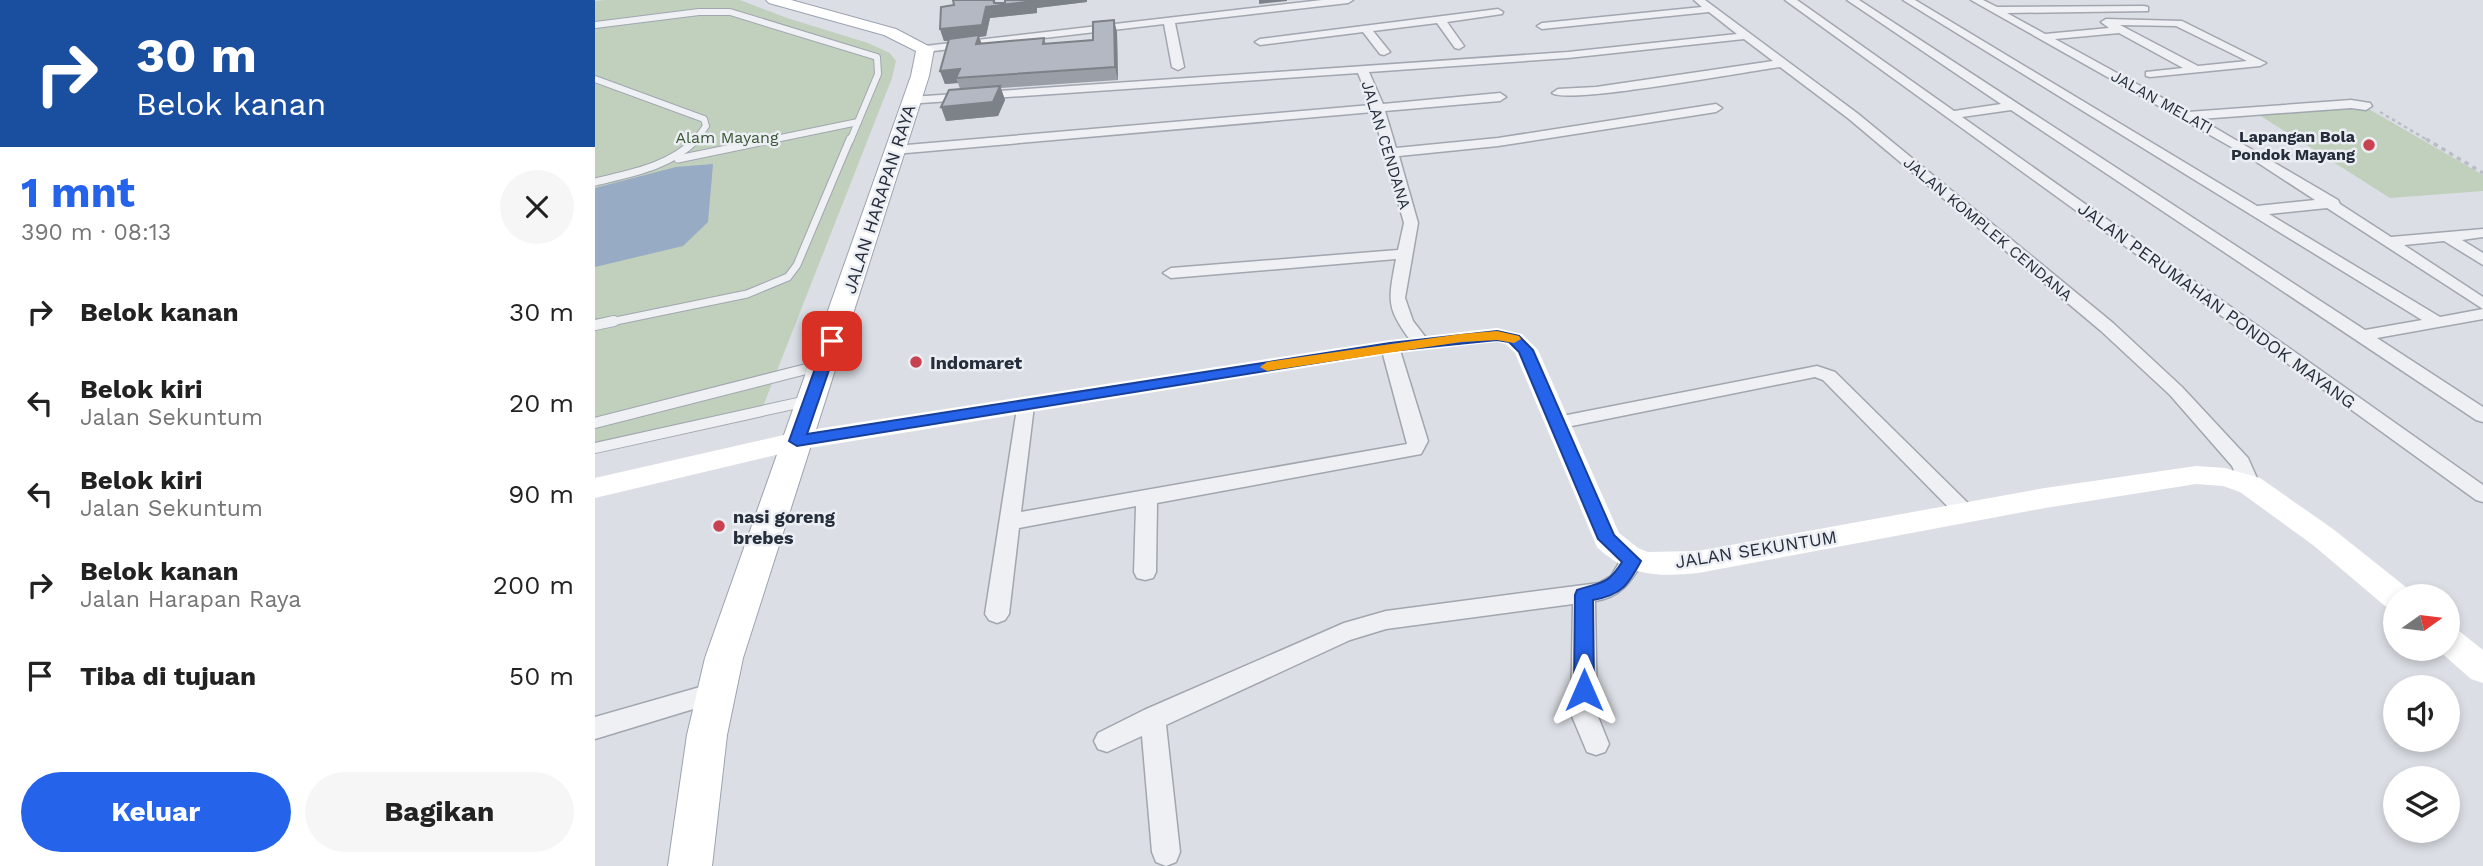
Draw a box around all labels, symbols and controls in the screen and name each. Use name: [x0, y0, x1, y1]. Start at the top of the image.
text: 30 m: [136, 26, 257, 84]
icon: right: [21, 28, 112, 119]
street label: JALAN MELATI: [2108, 66, 2216, 138]
street label: JALAN CENDANA: [1357, 78, 1415, 212]
text: Belok kanan: [136, 85, 326, 123]
street label: JALAN HARAPAN RAYA: [838, 102, 920, 296]
place label: Lapangan Bola Pondok Mayang: [2231, 127, 2356, 164]
park label: Alam Mayang: [676, 128, 779, 147]
marker: Lapangan Bola Pondok Mayang: [2361, 137, 2377, 153]
street label: JALAN KOMPLEK CENDANA: [1900, 153, 2077, 305]
text: 1 mnt: [21, 168, 135, 217]
button: close: [500, 170, 574, 244]
street label: JALAN PERUMAHAN PONDOK MAYANG: [2074, 197, 2360, 413]
text: 390 m · 08:13: [21, 219, 171, 246]
icon: right: [21, 293, 59, 331]
text: Belok kanan: [80, 297, 239, 327]
text: 30 m: [509, 297, 574, 327]
pin: [802, 311, 862, 371]
icon: arrive: [813, 322, 851, 360]
place label: Indomaret: [930, 352, 1022, 373]
marker: Indomaret: [908, 354, 924, 370]
text: Belok kiri: [80, 374, 203, 404]
icon: left: [21, 384, 59, 422]
text: 20 m: [509, 388, 574, 418]
text: Jalan Sekuntum: [80, 404, 263, 431]
text: Belok kiri: [80, 465, 203, 495]
icon: left: [21, 475, 59, 513]
text: 90 m: [508, 479, 574, 509]
text: Jalan Sekuntum: [80, 495, 263, 522]
place label: nasi goreng brebes: [733, 506, 836, 548]
marker: nasi goreng brebes: [711, 518, 727, 534]
street label: JALAN SEKUNTUM: [1674, 526, 1838, 572]
text: Belok kanan: [80, 556, 239, 586]
icon: right: [21, 566, 59, 604]
text: 200 m: [493, 570, 574, 600]
north arrow: [2383, 584, 2461, 662]
map controls: [2383, 584, 2460, 843]
text: Jalan Harapan Raya: [80, 586, 301, 613]
position arrow: [1547, 653, 1621, 727]
icon: arrive: [21, 657, 59, 695]
text: Tiba di tujuan: [80, 661, 256, 691]
text: 50 m: [509, 661, 574, 691]
button: sound: [2383, 675, 2460, 752]
button: layers: [2383, 766, 2460, 843]
button: Keluar: [21, 772, 291, 852]
button: Bagikan: [305, 772, 574, 852]

